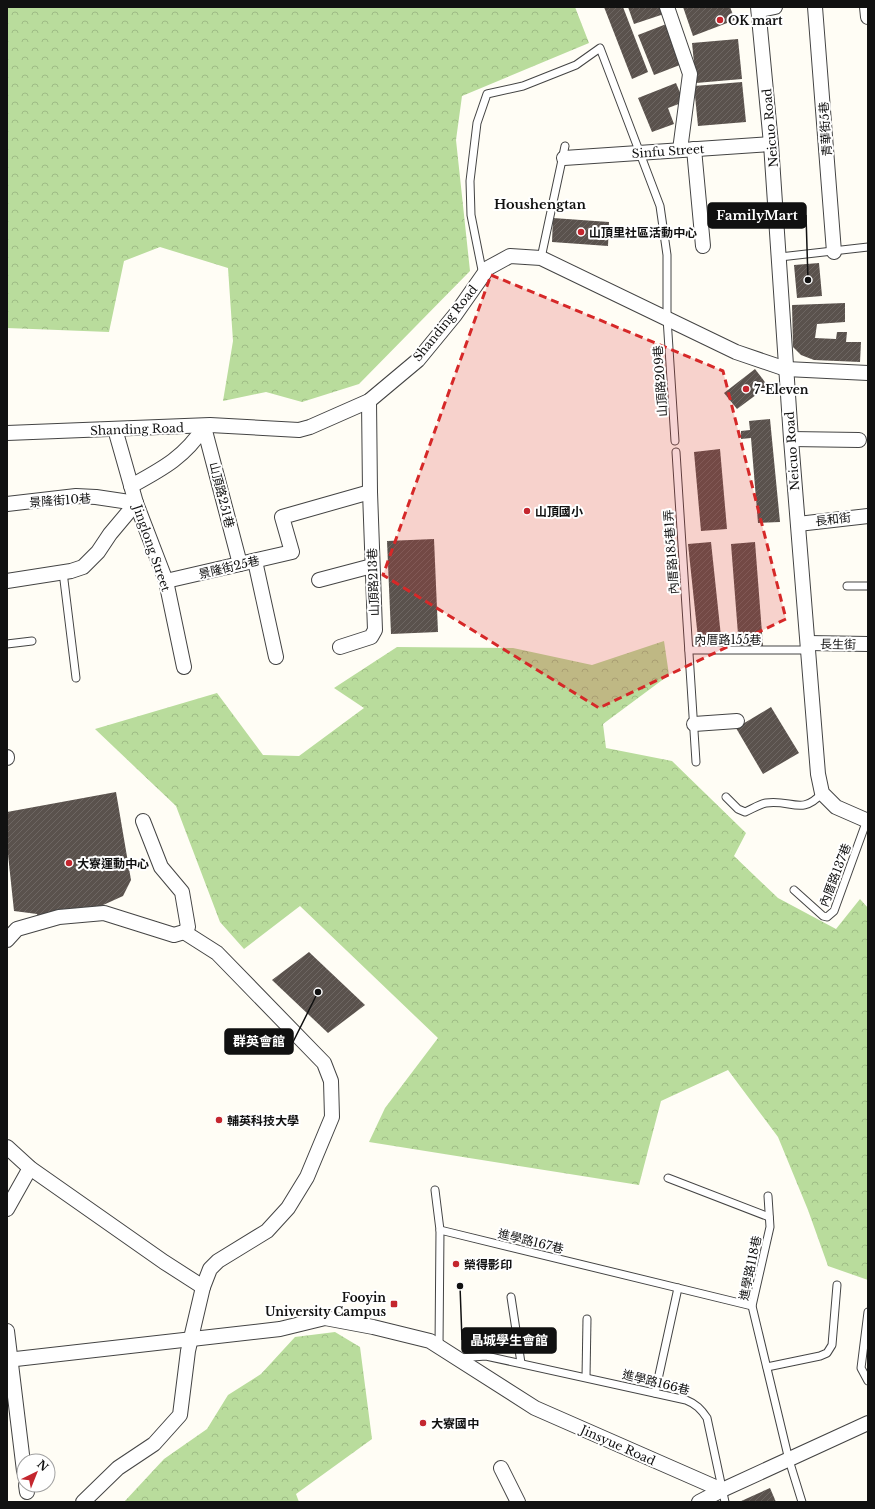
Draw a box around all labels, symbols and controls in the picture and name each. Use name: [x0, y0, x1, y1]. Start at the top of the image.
place label: OK mart: [728, 13, 783, 28]
marker: OK mart: [715, 15, 725, 25]
street label: Neicuo Road: [759, 88, 781, 168]
street label: 青華街5巷: [816, 101, 834, 157]
street label: Sinfu Street: [631, 141, 705, 161]
district label: Houshengtan: [494, 196, 587, 213]
callout: FamilyMart: [708, 203, 806, 228]
text: FamilyMart: [716, 207, 798, 224]
place label: 山頂里社區活動中心: [589, 225, 697, 240]
marker: 山頂里社區活動中心: [576, 227, 586, 237]
street label: Shanding Road: [410, 282, 480, 364]
street label: 山頂路209巷: [650, 345, 670, 417]
place label: 7-Eleven: [754, 382, 809, 397]
marker: 7-Eleven: [741, 384, 751, 394]
street label: Neicuo Road: [782, 411, 802, 491]
street label: Shanding Road: [90, 420, 184, 438]
street label: 山頂路251巷: [207, 460, 237, 530]
street label: 景隆街10巷: [29, 490, 91, 510]
street label: Jinglong Street: [129, 501, 174, 594]
place label: 山頂國小: [535, 504, 583, 519]
marker: 山頂國小: [522, 506, 532, 516]
street label: 內厝路185巷1弄: [661, 509, 681, 595]
street label: 長和街: [814, 509, 852, 529]
street label: 山頂路213巷: [364, 548, 382, 616]
street label: 景隆街25巷: [197, 553, 261, 581]
street label: 內厝路155巷: [695, 632, 762, 647]
street label: 長生街: [820, 636, 856, 652]
street label: 內厝路137巷: [816, 841, 854, 909]
place label: 大寮運動中心: [77, 856, 149, 871]
marker: 大寮運動中心: [64, 858, 74, 868]
callout: 群英會館: [225, 1029, 293, 1054]
text: 群英會館: [233, 1033, 285, 1050]
place label: 輔英科技大學: [227, 1113, 299, 1128]
marker: 輔英科技大學: [214, 1115, 224, 1125]
street label: 進學路167巷: [497, 1226, 565, 1256]
street label: 進學路118巷: [736, 1234, 764, 1302]
place label: 榮得影印: [464, 1257, 512, 1272]
marker: 榮得影印: [451, 1259, 461, 1269]
place label: Fooyin University Campus: [265, 1290, 386, 1319]
marker: Fooyin University Campus: [389, 1299, 399, 1309]
callout: 晶城學生會館: [462, 1328, 556, 1353]
text: 晶城學生會館: [470, 1332, 548, 1349]
street label: 進學路166巷: [621, 1366, 691, 1398]
place label: 大寮國中: [431, 1416, 479, 1431]
marker: 大寮國中: [418, 1418, 428, 1428]
street label: Jinsyue Road: [576, 1421, 658, 1468]
north arrow: [16, 1453, 56, 1493]
text: N: [34, 1457, 52, 1475]

